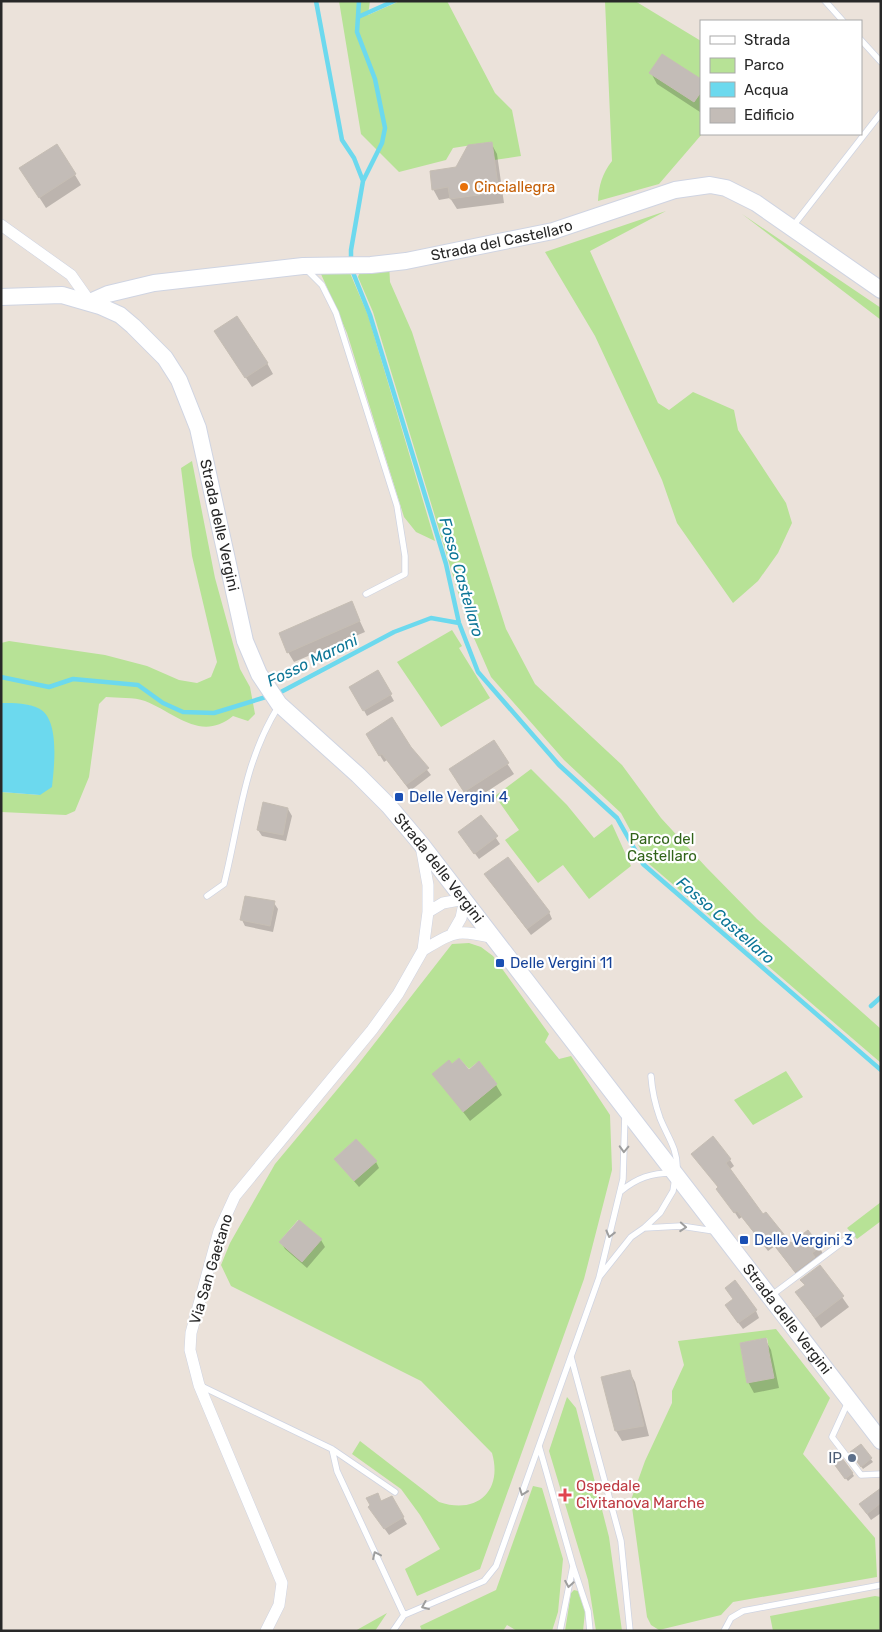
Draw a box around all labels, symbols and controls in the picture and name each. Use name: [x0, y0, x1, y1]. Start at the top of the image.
legend: [700, 20, 862, 135]
text: Strada: [744, 31, 790, 49]
text: Parco: [744, 56, 784, 74]
text: Acqua: [744, 81, 789, 99]
text: Edificio: [744, 106, 794, 124]
place label: Cinciallegra: [474, 178, 555, 196]
marker: Cinciallegra: [458, 181, 470, 193]
street label: Strada del Castellaro: [429, 216, 575, 265]
street label: Strada delle Vergini: [196, 457, 243, 593]
water label: Fosso Castellaro: [435, 515, 488, 639]
water label: Fosso Maroni: [264, 630, 362, 691]
place label: Delle Vergini 4: [409, 788, 508, 806]
marker: Delle Vergini 4: [393, 791, 405, 803]
street label: Strada delle Vergini: [390, 809, 487, 926]
park label: Parco del Castellaro: [627, 830, 697, 865]
water label: Fosso Castellaro: [673, 873, 778, 968]
place label: Delle Vergini 11: [510, 954, 613, 972]
marker: Delle Vergini 11: [494, 957, 506, 969]
one-way arrow: [619, 1145, 629, 1153]
street label: Via San Gaetano: [186, 1212, 236, 1326]
one-way arrow: [679, 1222, 687, 1233]
one-way arrow: [605, 1230, 616, 1239]
place label: Delle Vergini 3: [754, 1231, 853, 1249]
marker: Delle Vergini 3: [738, 1234, 750, 1246]
street label: Strada delle Vergini: [739, 1260, 835, 1378]
place label: IP: [828, 1449, 842, 1467]
marker: IP: [846, 1452, 858, 1464]
place label: Ospedale Civitanova Marche: [576, 1477, 705, 1512]
one-way arrow: [519, 1487, 529, 1496]
marker: Ospedale Civitanova Marche: [558, 1488, 572, 1502]
one-way arrow: [372, 1551, 383, 1560]
one-way arrow: [565, 1580, 575, 1589]
one-way arrow: [421, 1600, 430, 1611]

